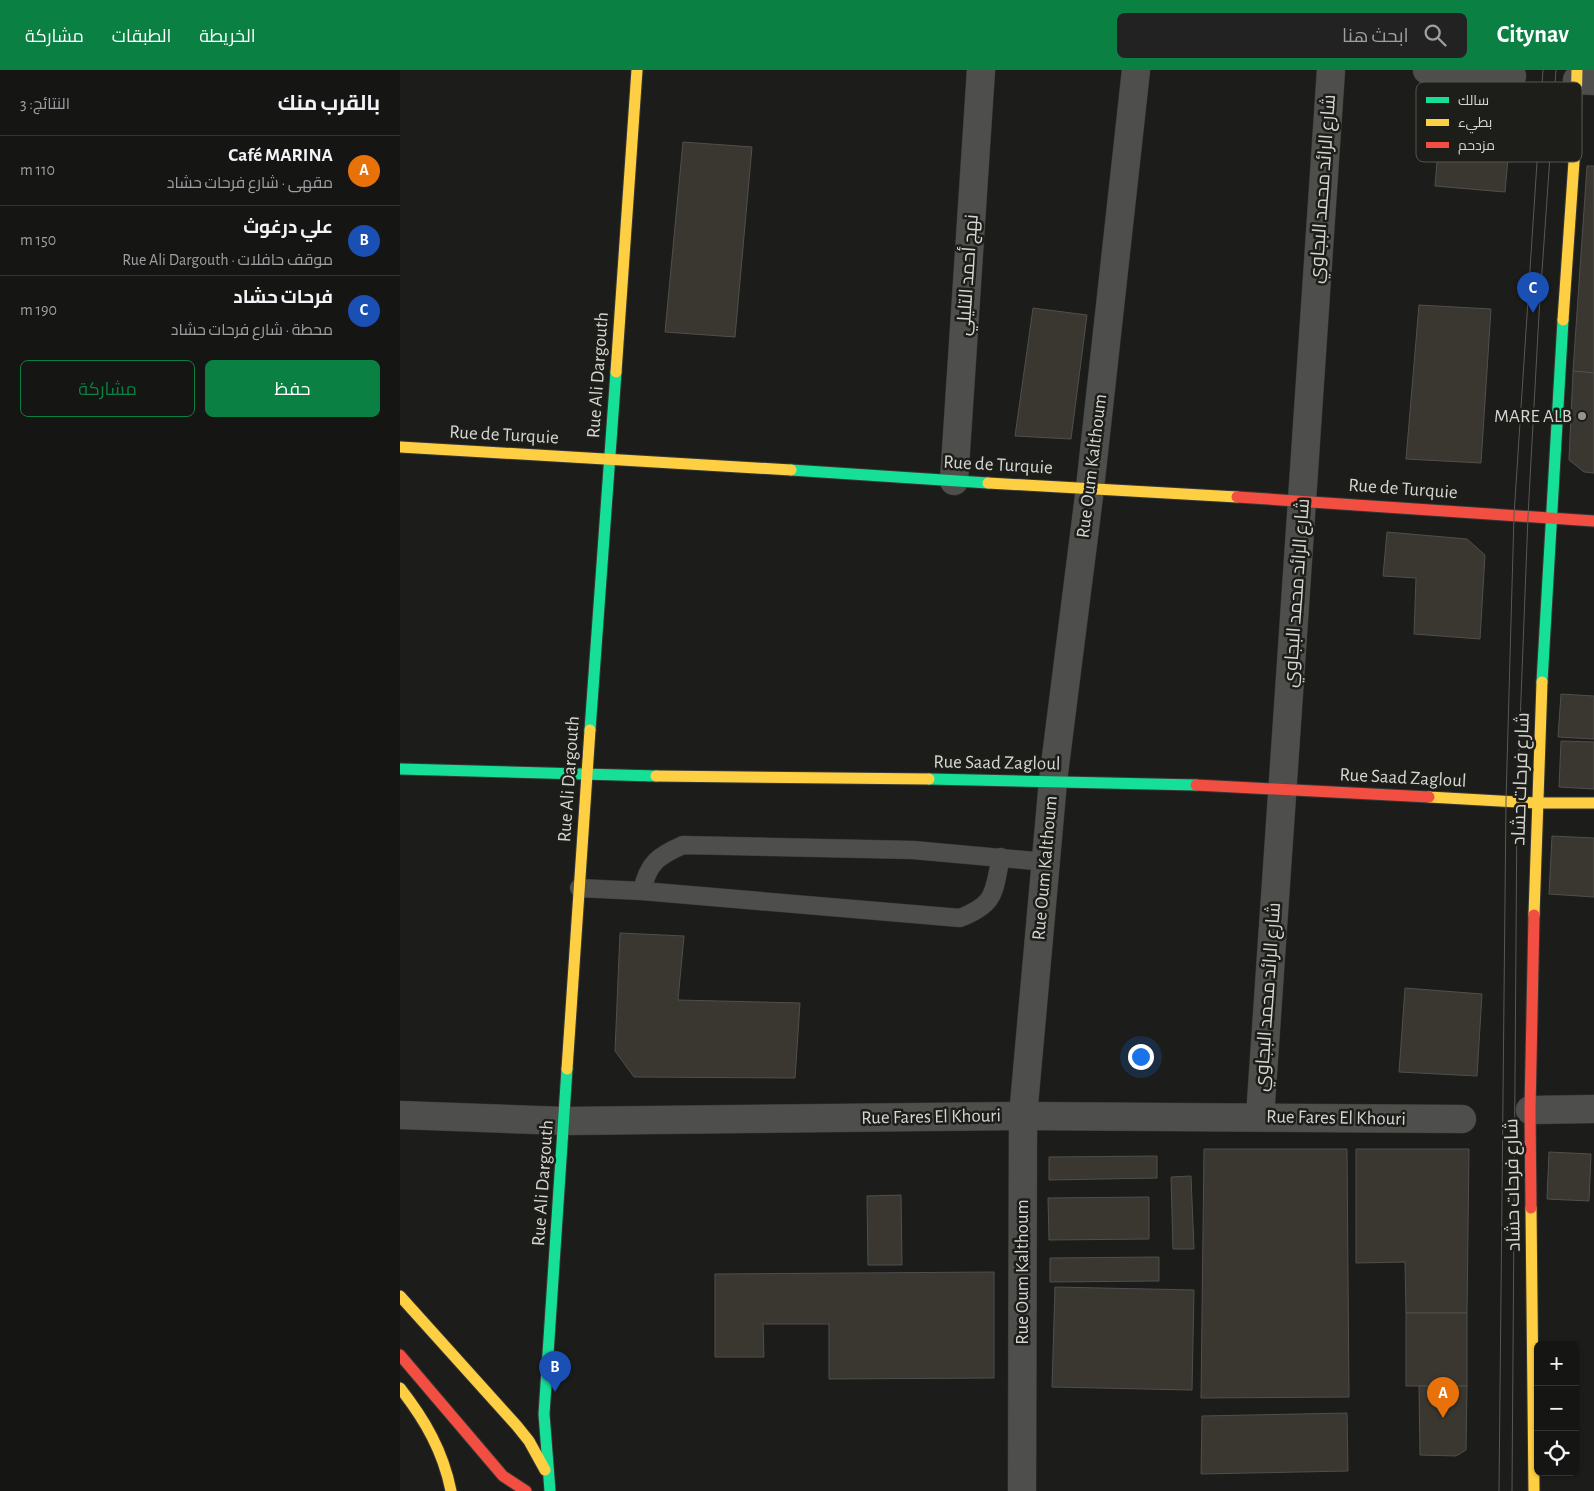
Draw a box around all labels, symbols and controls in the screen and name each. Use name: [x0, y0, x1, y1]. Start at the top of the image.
search box: [1117, 13, 1467, 58]
icon: search: [1421, 21, 1449, 49]
text: Citynav: [1497, 23, 1569, 47]
text: ابحث هنا: [1342, 27, 1409, 46]
text: مشاركة: [25, 28, 84, 46]
text: الطبقات: [112, 28, 171, 46]
text: الخريطة: [199, 28, 256, 46]
legend: [1416, 82, 1582, 162]
text: بالقرب منك: [278, 93, 380, 114]
street label: شارع الرائد محمد البجاوي: [1306, 94, 1343, 285]
text: سالك: [1458, 94, 1489, 108]
text: النتائج: 3: [20, 96, 70, 112]
text: بطيء: [1458, 116, 1492, 134]
text: مزدحم: [1458, 139, 1495, 155]
text: Café MARINA: [228, 146, 333, 165]
text: 110 m: [20, 162, 55, 178]
text: A: [359, 162, 369, 178]
text: مقهى · شارع فرحات حشاد: [167, 175, 333, 191]
street label: نهج أحمد التليلي: [951, 213, 986, 337]
text: علي درغوث: [243, 218, 333, 237]
text: 150 m: [20, 232, 56, 248]
text: B: [359, 232, 369, 248]
text: موقف حافلات · Rue Ali Dargouth: [122, 252, 333, 268]
pin: C: [1517, 272, 1549, 313]
text: فرحات حشاد: [233, 288, 333, 307]
text: 190 m: [20, 302, 57, 318]
text: C: [360, 302, 368, 318]
street label: Rue Ali Dargouth: [584, 311, 612, 439]
text: محطة · شارع فرحات حشاد: [171, 322, 333, 338]
button: مشاركة: [20, 360, 195, 417]
button: حفظ: [205, 360, 380, 417]
street label: Rue Oum Kalthoum: [1074, 393, 1110, 539]
place label: MARE ALB: [1494, 407, 1572, 426]
marker: MARE ALB: [1576, 410, 1588, 422]
street label: Rue de Turquie: [449, 423, 559, 447]
street label: Rue de Turquie: [943, 453, 1053, 477]
street label: Rue de Turquie: [1348, 476, 1458, 502]
street label: شارع الرائد محمد البجاوي: [1280, 498, 1317, 689]
street label: شارع فرحات حشاد: [1508, 712, 1536, 846]
street label: Rue Ali Dargouth: [555, 715, 583, 843]
street label: Rue Saad Zagloul: [933, 752, 1061, 774]
street label: Rue Saad Zagloul: [1339, 765, 1467, 791]
street label: Rue Oum Kalthoum: [1029, 795, 1061, 941]
street label: شارع الرائد محمد البجاوي: [1251, 902, 1288, 1093]
your location: [1128, 1044, 1154, 1070]
street label: Rue Fares El Khouri: [861, 1106, 1001, 1128]
street label: Rue Fares El Khouri: [1266, 1107, 1406, 1129]
street label: شارع فرحات حشاد: [1501, 1118, 1527, 1252]
street label: Rue Ali Dargouth: [529, 1119, 557, 1247]
street label: Rue Oum Kalthoum: [1013, 1199, 1032, 1345]
map controls: [1534, 1341, 1579, 1476]
button: +: [1534, 1341, 1579, 1386]
pin: B: [539, 1351, 571, 1392]
pin: A: [1427, 1377, 1459, 1418]
button: −: [1534, 1386, 1579, 1431]
button: locate: [1534, 1431, 1579, 1476]

